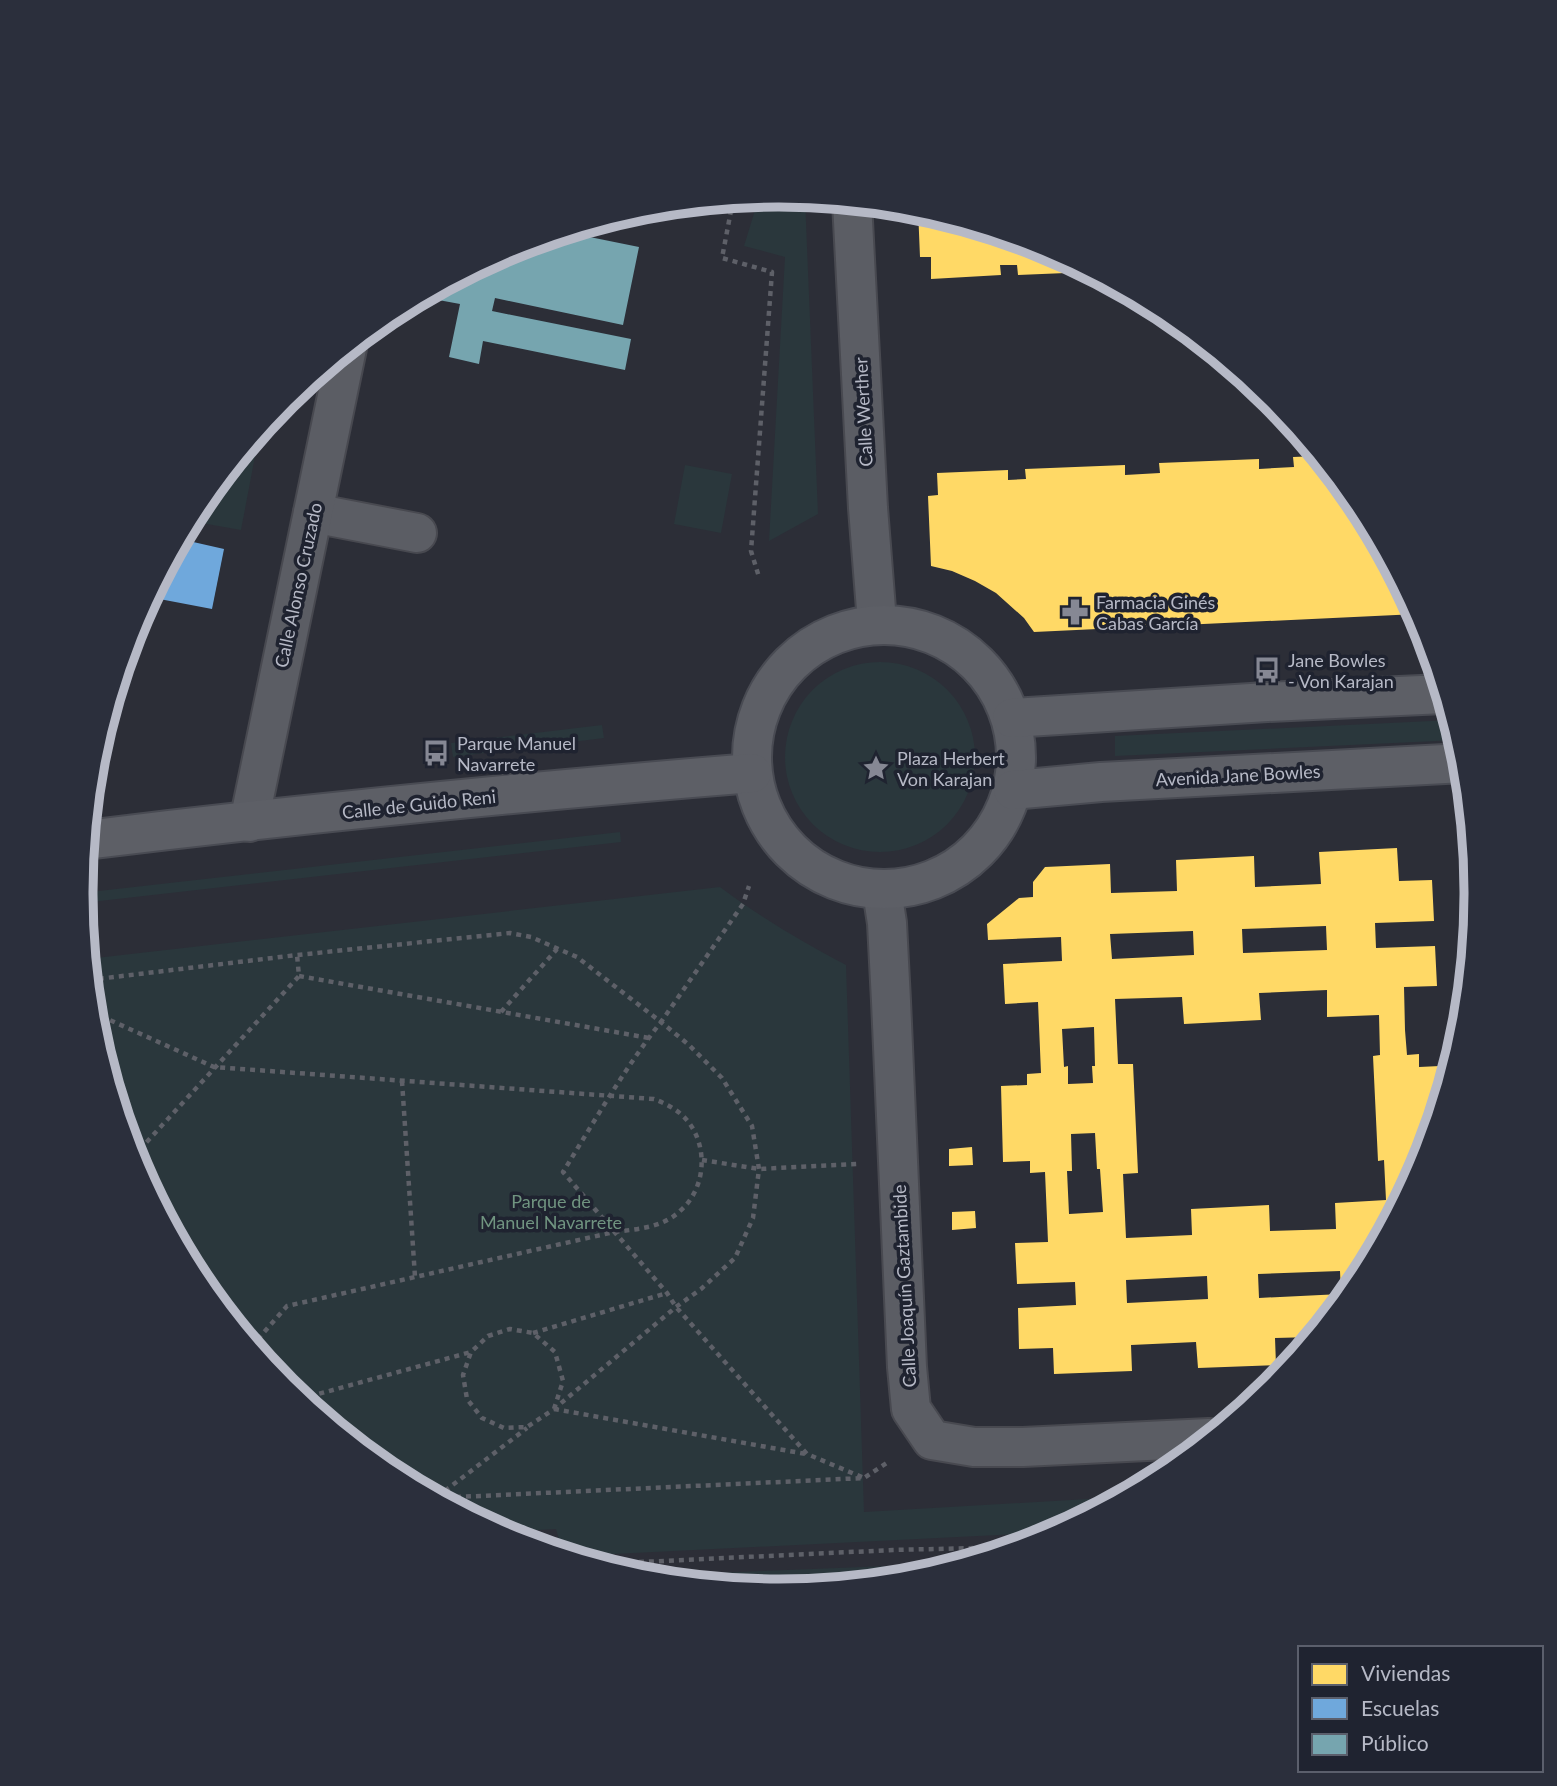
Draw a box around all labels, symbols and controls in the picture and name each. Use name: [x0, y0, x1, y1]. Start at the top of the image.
street label: Calle Werther: [849, 356, 877, 467]
street label: Calle Alonso Cruzado: [270, 500, 326, 670]
place label: Farmacia Ginés Cabas García: [1096, 591, 1216, 634]
pharmacy icon: Farmacia Ginés Cabas García: [1060, 597, 1090, 627]
place label: Jane Bowles - Von Karajan: [1288, 649, 1394, 692]
bus stop icon: Jane Bowles - Von Karajan: [1252, 655, 1282, 685]
place label: Parque Manuel Navarrete: [457, 732, 576, 775]
bus stop icon: Parque Manuel Navarrete: [421, 738, 451, 768]
place label: Plaza Herbert Von Karajan: [897, 747, 1005, 790]
place icon: Plaza Herbert Von Karajan: [861, 753, 891, 783]
street label: Avenida Jane Bowles: [1155, 760, 1321, 790]
street label: Calle de Guido Reni: [341, 785, 497, 823]
street label: Calle Joaquín Gaztambide: [888, 1184, 920, 1388]
park label: Parque de Manuel Navarrete: [480, 1190, 622, 1233]
legend: [1298, 1646, 1543, 1772]
text: Viviendas: [1361, 1660, 1450, 1685]
text: Escuelas: [1361, 1695, 1439, 1720]
text: Público: [1361, 1730, 1429, 1755]

